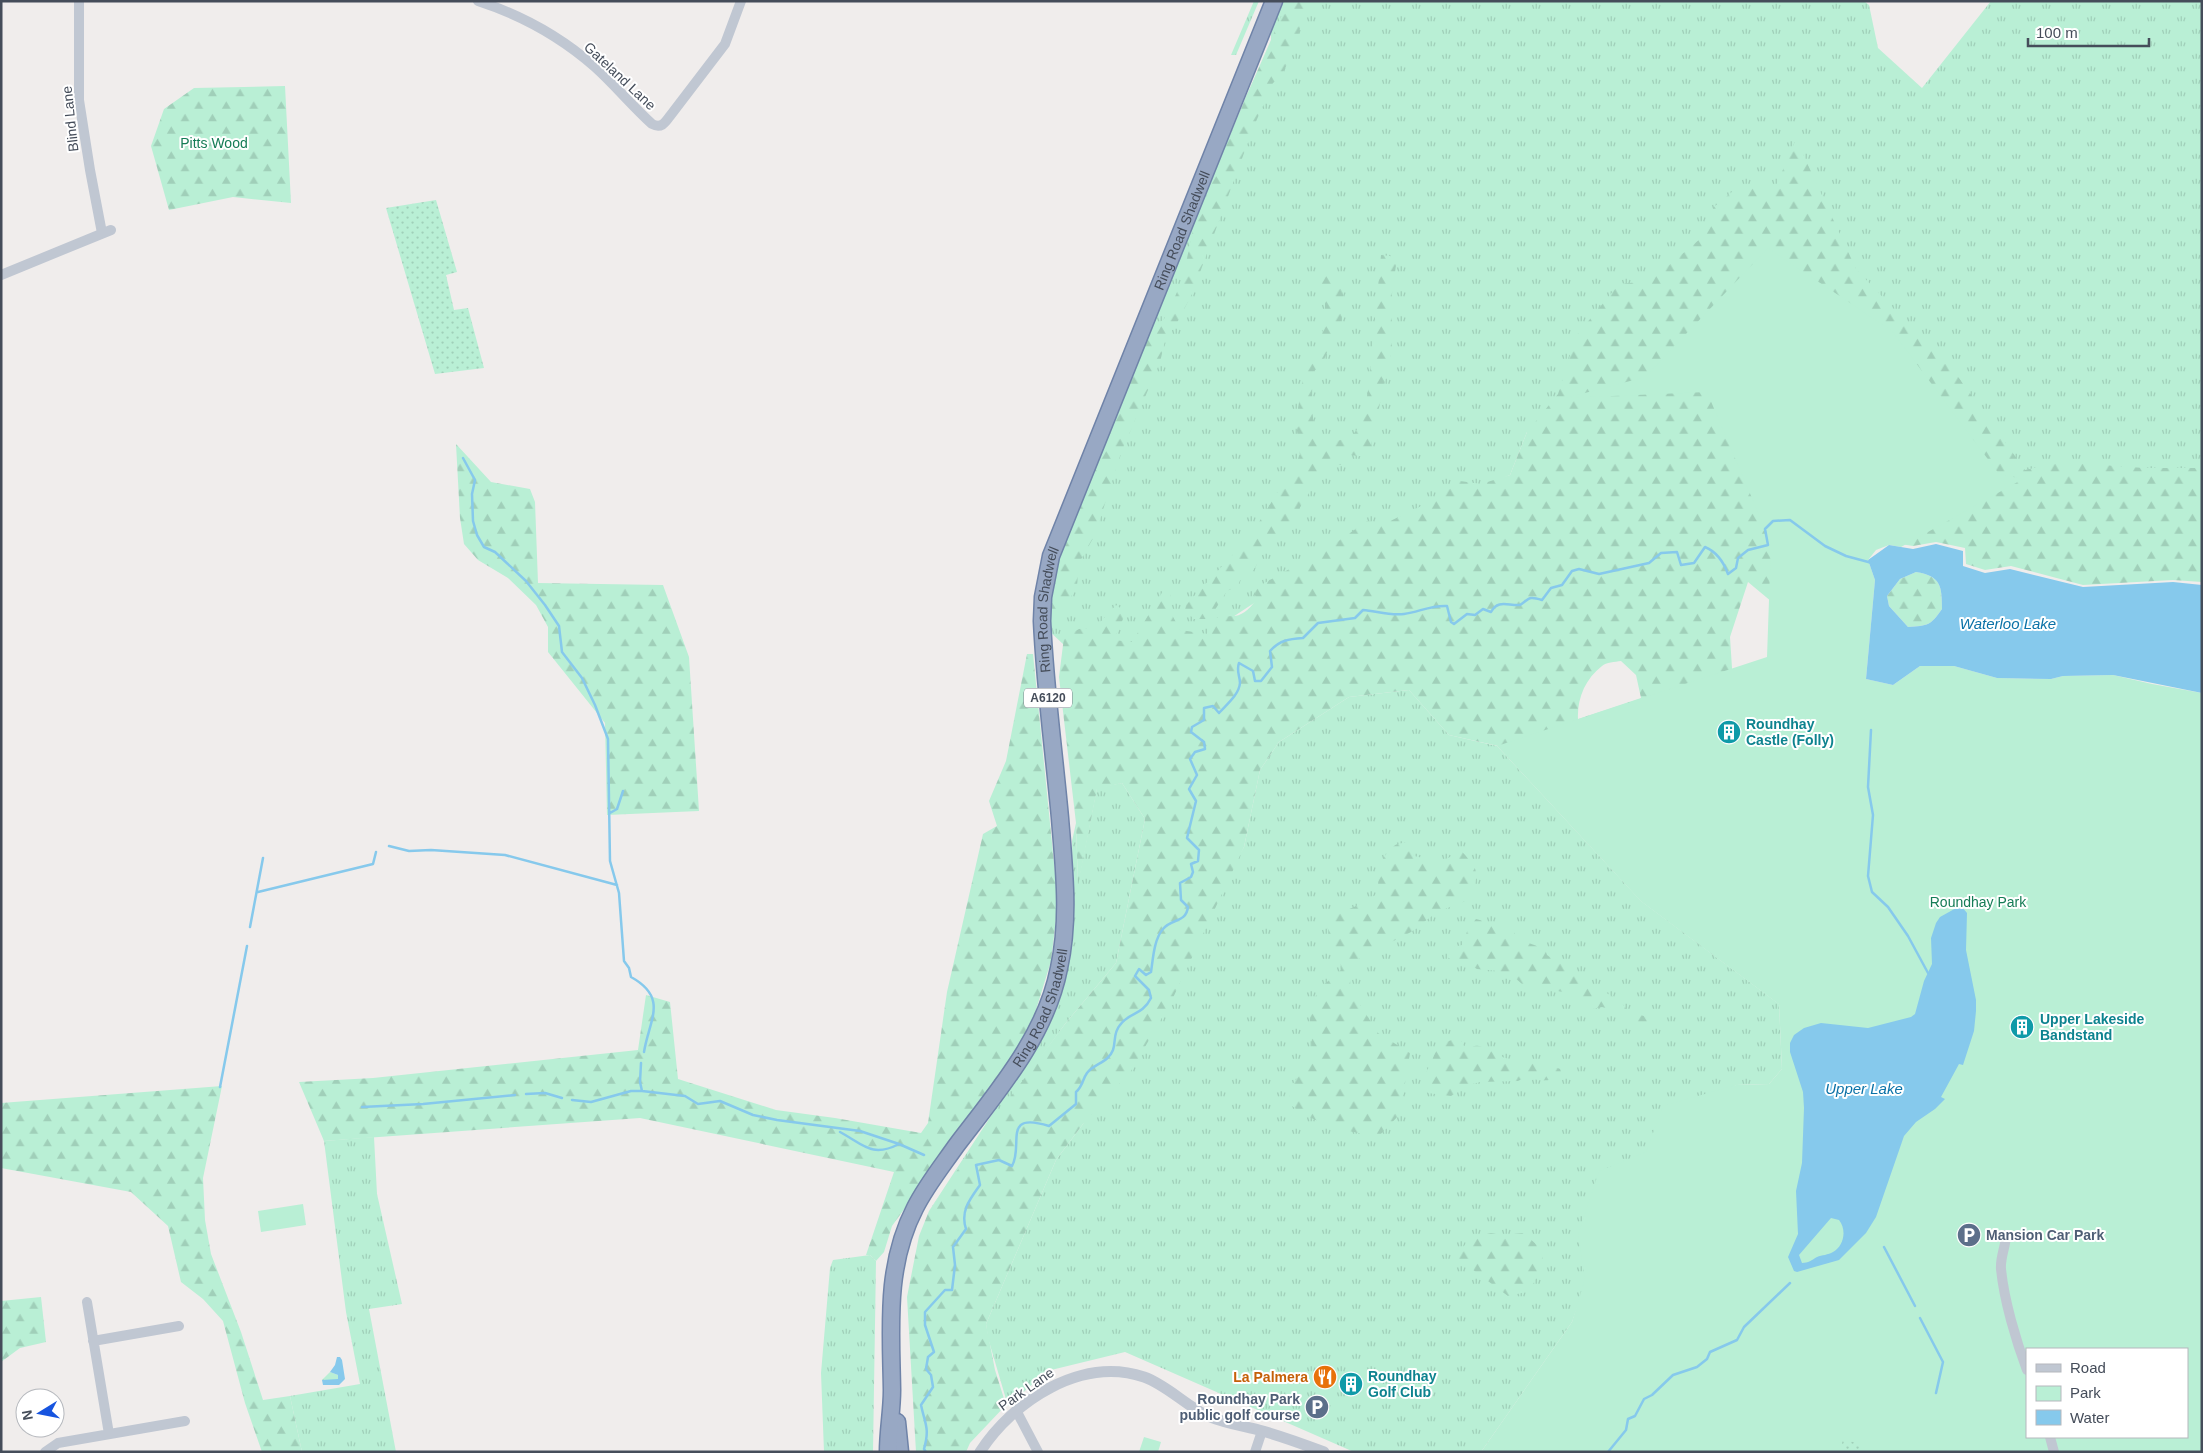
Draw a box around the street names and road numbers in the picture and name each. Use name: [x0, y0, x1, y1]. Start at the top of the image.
street label: Gateland Lane: [581, 39, 659, 113]
street label: Blind Lane: [59, 85, 81, 153]
street label: Ring Road Shadwell: [1151, 168, 1213, 292]
street label: Ring Road Shadwell: [1034, 544, 1062, 673]
road number: A6120: [1024, 688, 1072, 708]
street label: Ring Road Shadwell: [1009, 947, 1070, 1070]
street label: Park Lane: [995, 1364, 1057, 1414]

